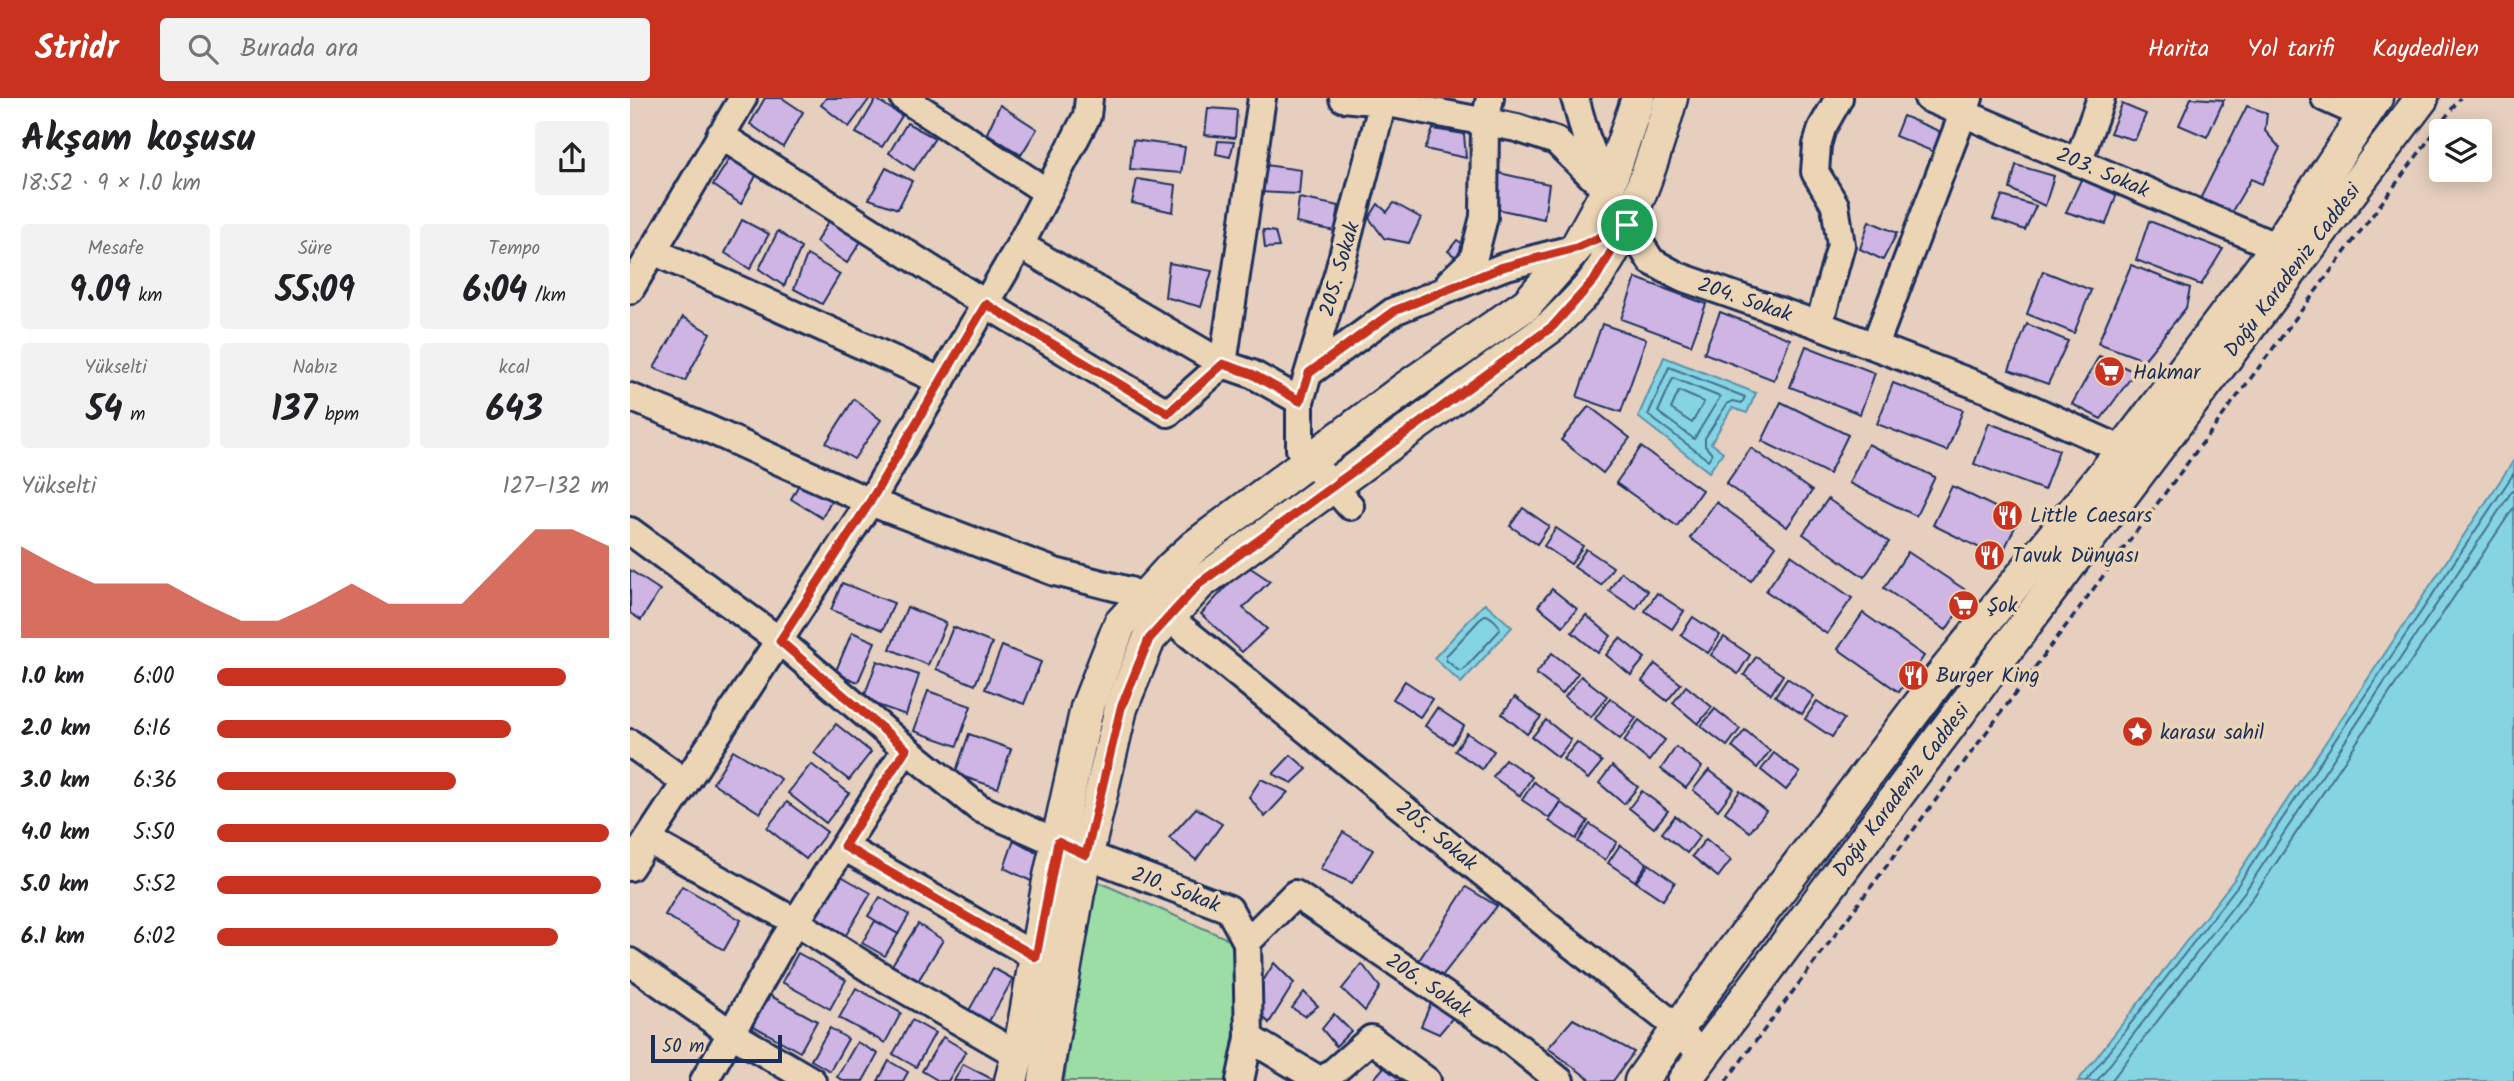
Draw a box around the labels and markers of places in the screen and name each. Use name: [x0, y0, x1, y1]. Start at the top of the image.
pin: [1597, 195, 1657, 255]
supermarket icon: Hakmar: [2093, 355, 2127, 389]
place label: Hakmar: [2133, 357, 2201, 390]
restaurant icon: Little Caesars: [1990, 498, 2024, 532]
place label: Little Caesars: [2030, 500, 2152, 533]
restaurant icon: Tavuk Dünyası: [1972, 538, 2006, 572]
place label: Tavuk Dünyası: [2012, 540, 2139, 573]
supermarket icon: Şok: [1947, 588, 1981, 622]
place label: Şok: [1987, 590, 2018, 623]
restaurant icon: Burger King: [1896, 658, 1930, 692]
place label: Burger King: [1936, 660, 2040, 693]
place icon: karasu sahil: [2120, 715, 2154, 749]
place label: karasu sahil: [2160, 717, 2264, 750]

